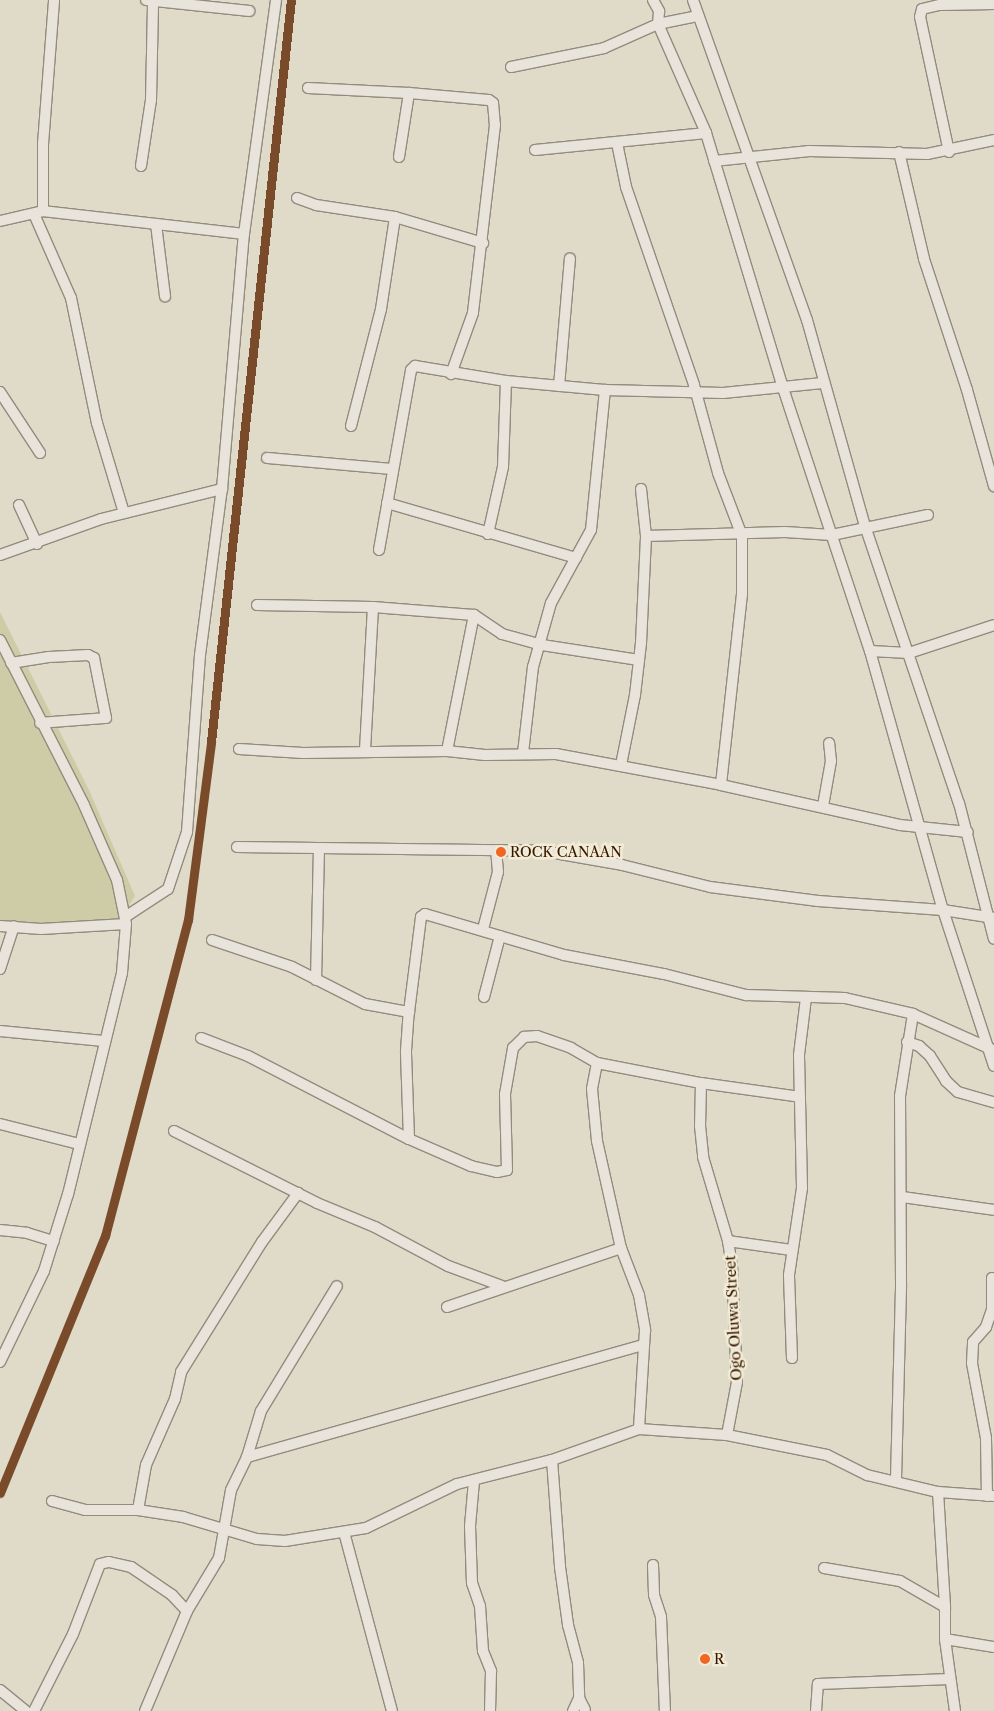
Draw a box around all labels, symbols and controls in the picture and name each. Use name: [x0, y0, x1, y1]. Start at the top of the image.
place label: ROCK CANAAN: [510, 844, 622, 860]
marker: ROCK CANAAN: [496, 847, 506, 857]
street label: Ogo Oluwa Street: [721, 1255, 745, 1381]
place label: R: [714, 1651, 724, 1667]
marker: R: [700, 1654, 710, 1664]

